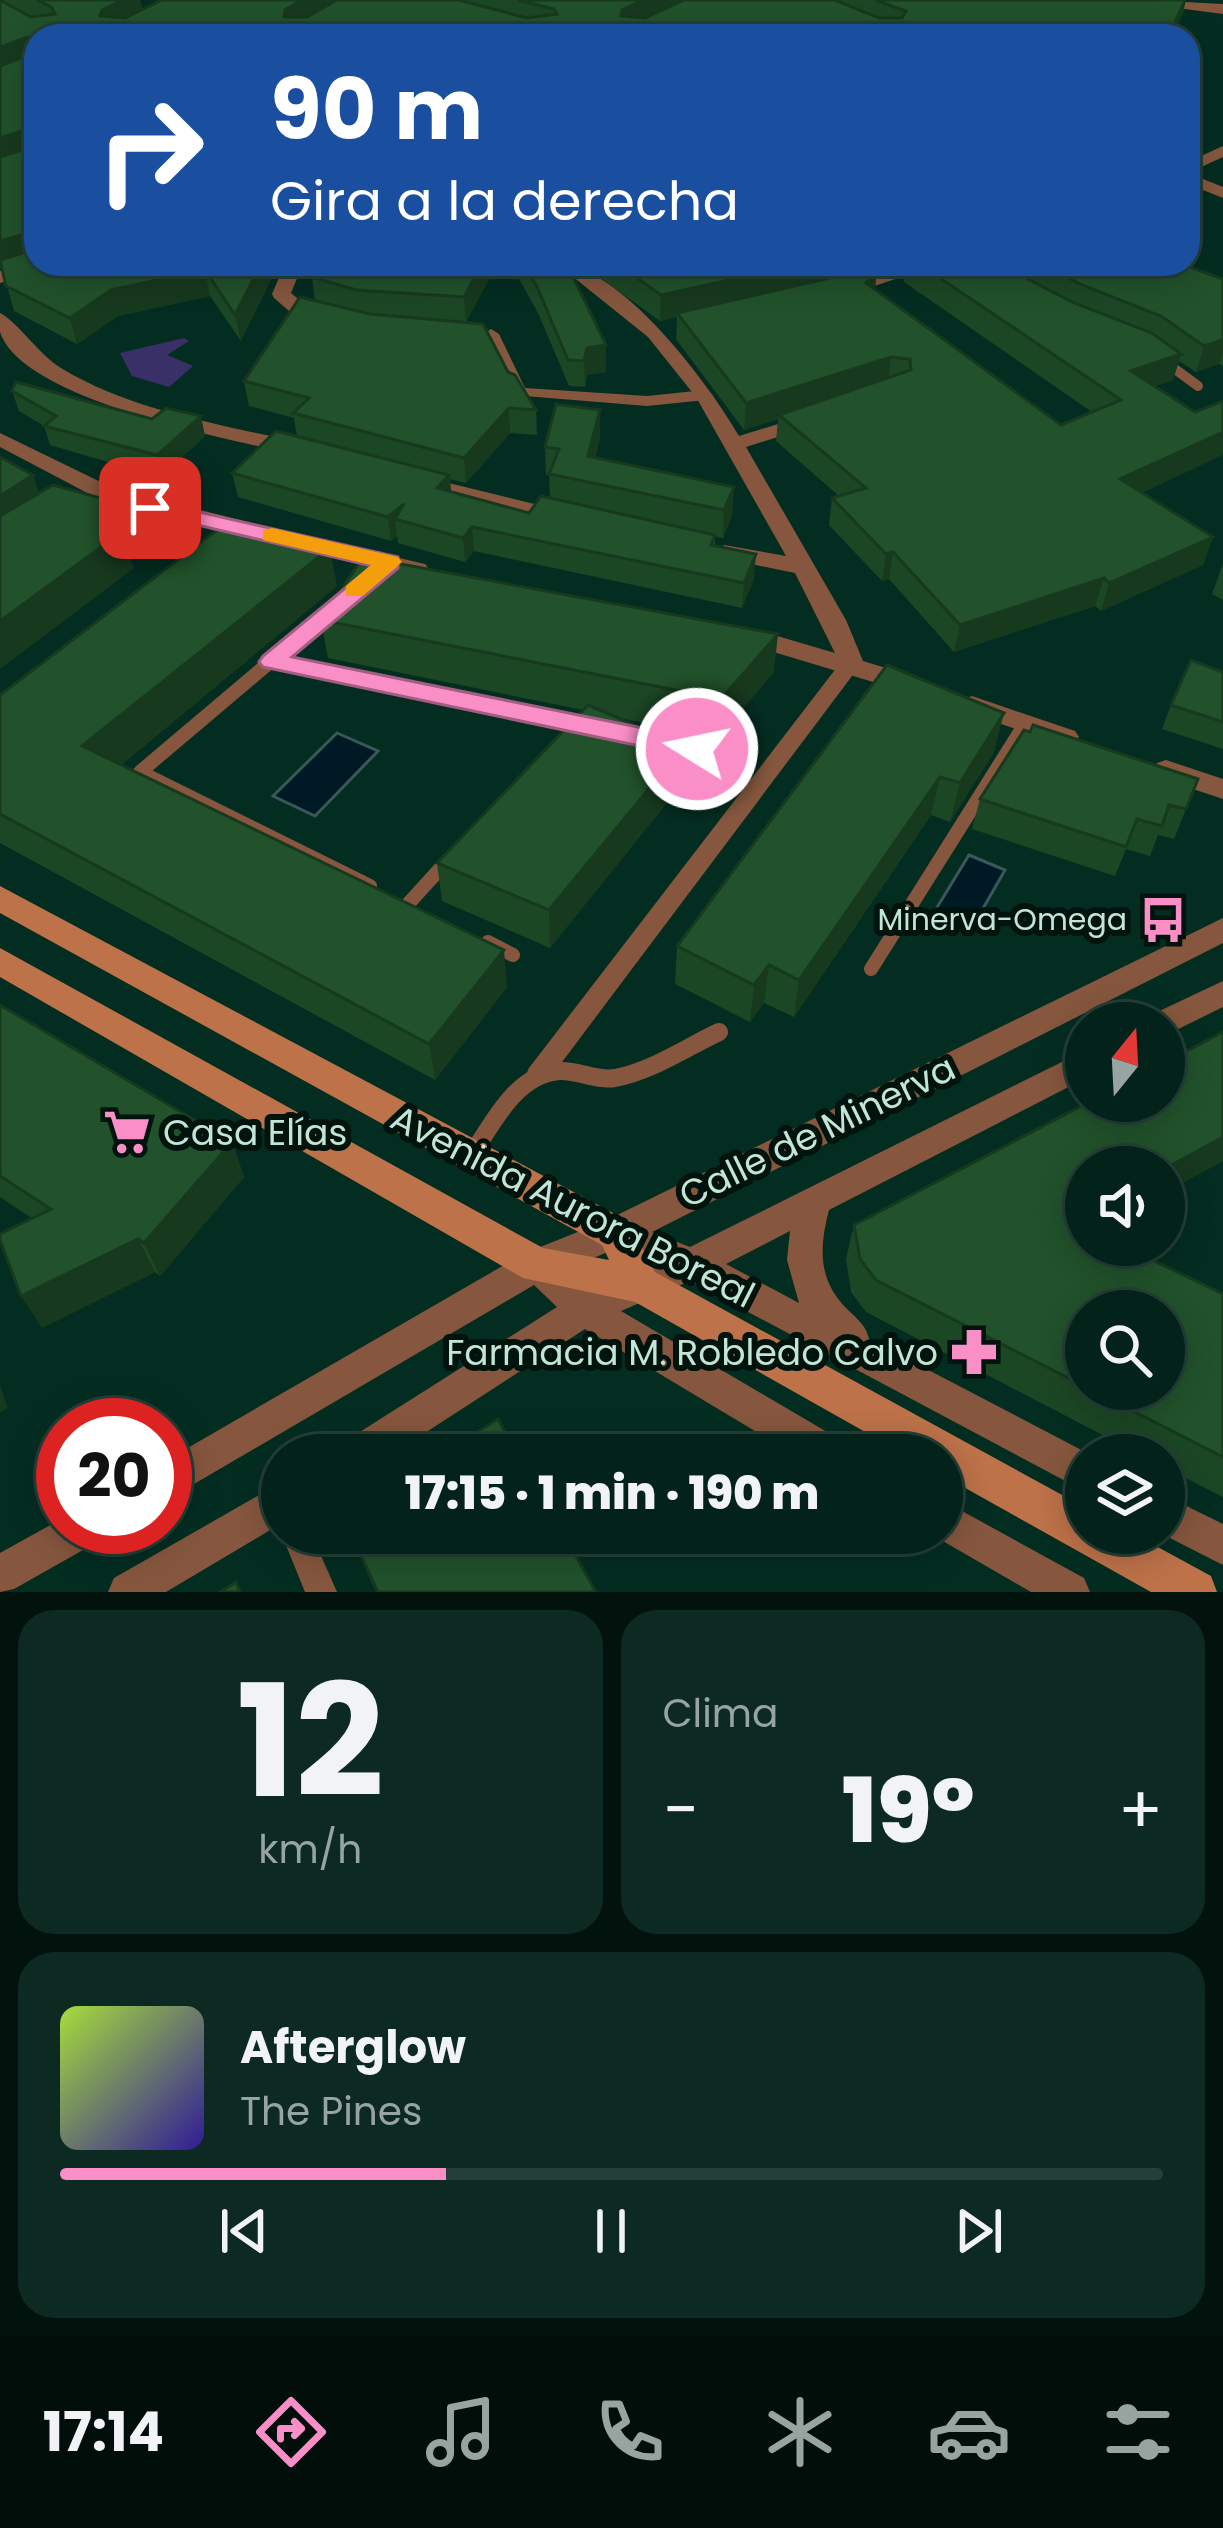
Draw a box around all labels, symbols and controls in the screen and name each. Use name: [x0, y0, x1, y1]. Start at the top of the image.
text: 90 m: [270, 51, 483, 168]
icon: right: [72, 72, 228, 228]
text: Gira a la derecha: [270, 163, 739, 239]
pin: [99, 457, 201, 559]
icon: arrive: [117, 475, 183, 541]
position arrow: [634, 686, 760, 812]
bus stop icon: Minerva-Omega: [1138, 895, 1188, 945]
place label: Minerva-Omega: [878, 898, 1127, 941]
north arrow: [1065, 1002, 1185, 1122]
map controls: [1065, 1002, 1185, 1554]
street label: Calle de Minerva: [671, 1043, 964, 1220]
street label: Avenida Aurora Boreal: [382, 1092, 764, 1320]
supermarket icon: Casa Elías: [102, 1107, 152, 1157]
place label: Casa Elías: [163, 1107, 347, 1158]
button: sound: [1065, 1146, 1185, 1266]
button: search: [1065, 1290, 1185, 1410]
place label: Farmacia M. Robledo Calvo: [446, 1327, 938, 1378]
pharmacy icon: Farmacia M. Robledo Calvo: [949, 1327, 999, 1377]
speed limit sign: 20: [36, 1398, 192, 1554]
button: layers: [1065, 1434, 1185, 1554]
text: 17:15 · 1 min · 190 m: [405, 1462, 819, 1525]
text: 12: [236, 1632, 384, 1851]
text: Clima: [663, 1686, 778, 1741]
text: 19°: [842, 1747, 975, 1874]
text: −: [663, 1764, 699, 1856]
text: +: [1118, 1764, 1163, 1856]
text: km/h: [258, 1822, 362, 1877]
text: Afterglow: [240, 2016, 466, 2079]
text: The Pines: [240, 2084, 422, 2139]
icon: previous: [211, 2198, 277, 2264]
icon: pause: [578, 2198, 644, 2264]
icon: next: [946, 2198, 1012, 2264]
icon: directions: [249, 2390, 333, 2474]
icon: music: [419, 2390, 503, 2474]
icon: phone: [588, 2390, 672, 2474]
icon: climate: [758, 2390, 842, 2474]
icon: car: [927, 2390, 1011, 2474]
icon: filters: [1096, 2390, 1180, 2474]
text: 17:14: [43, 2394, 164, 2470]

